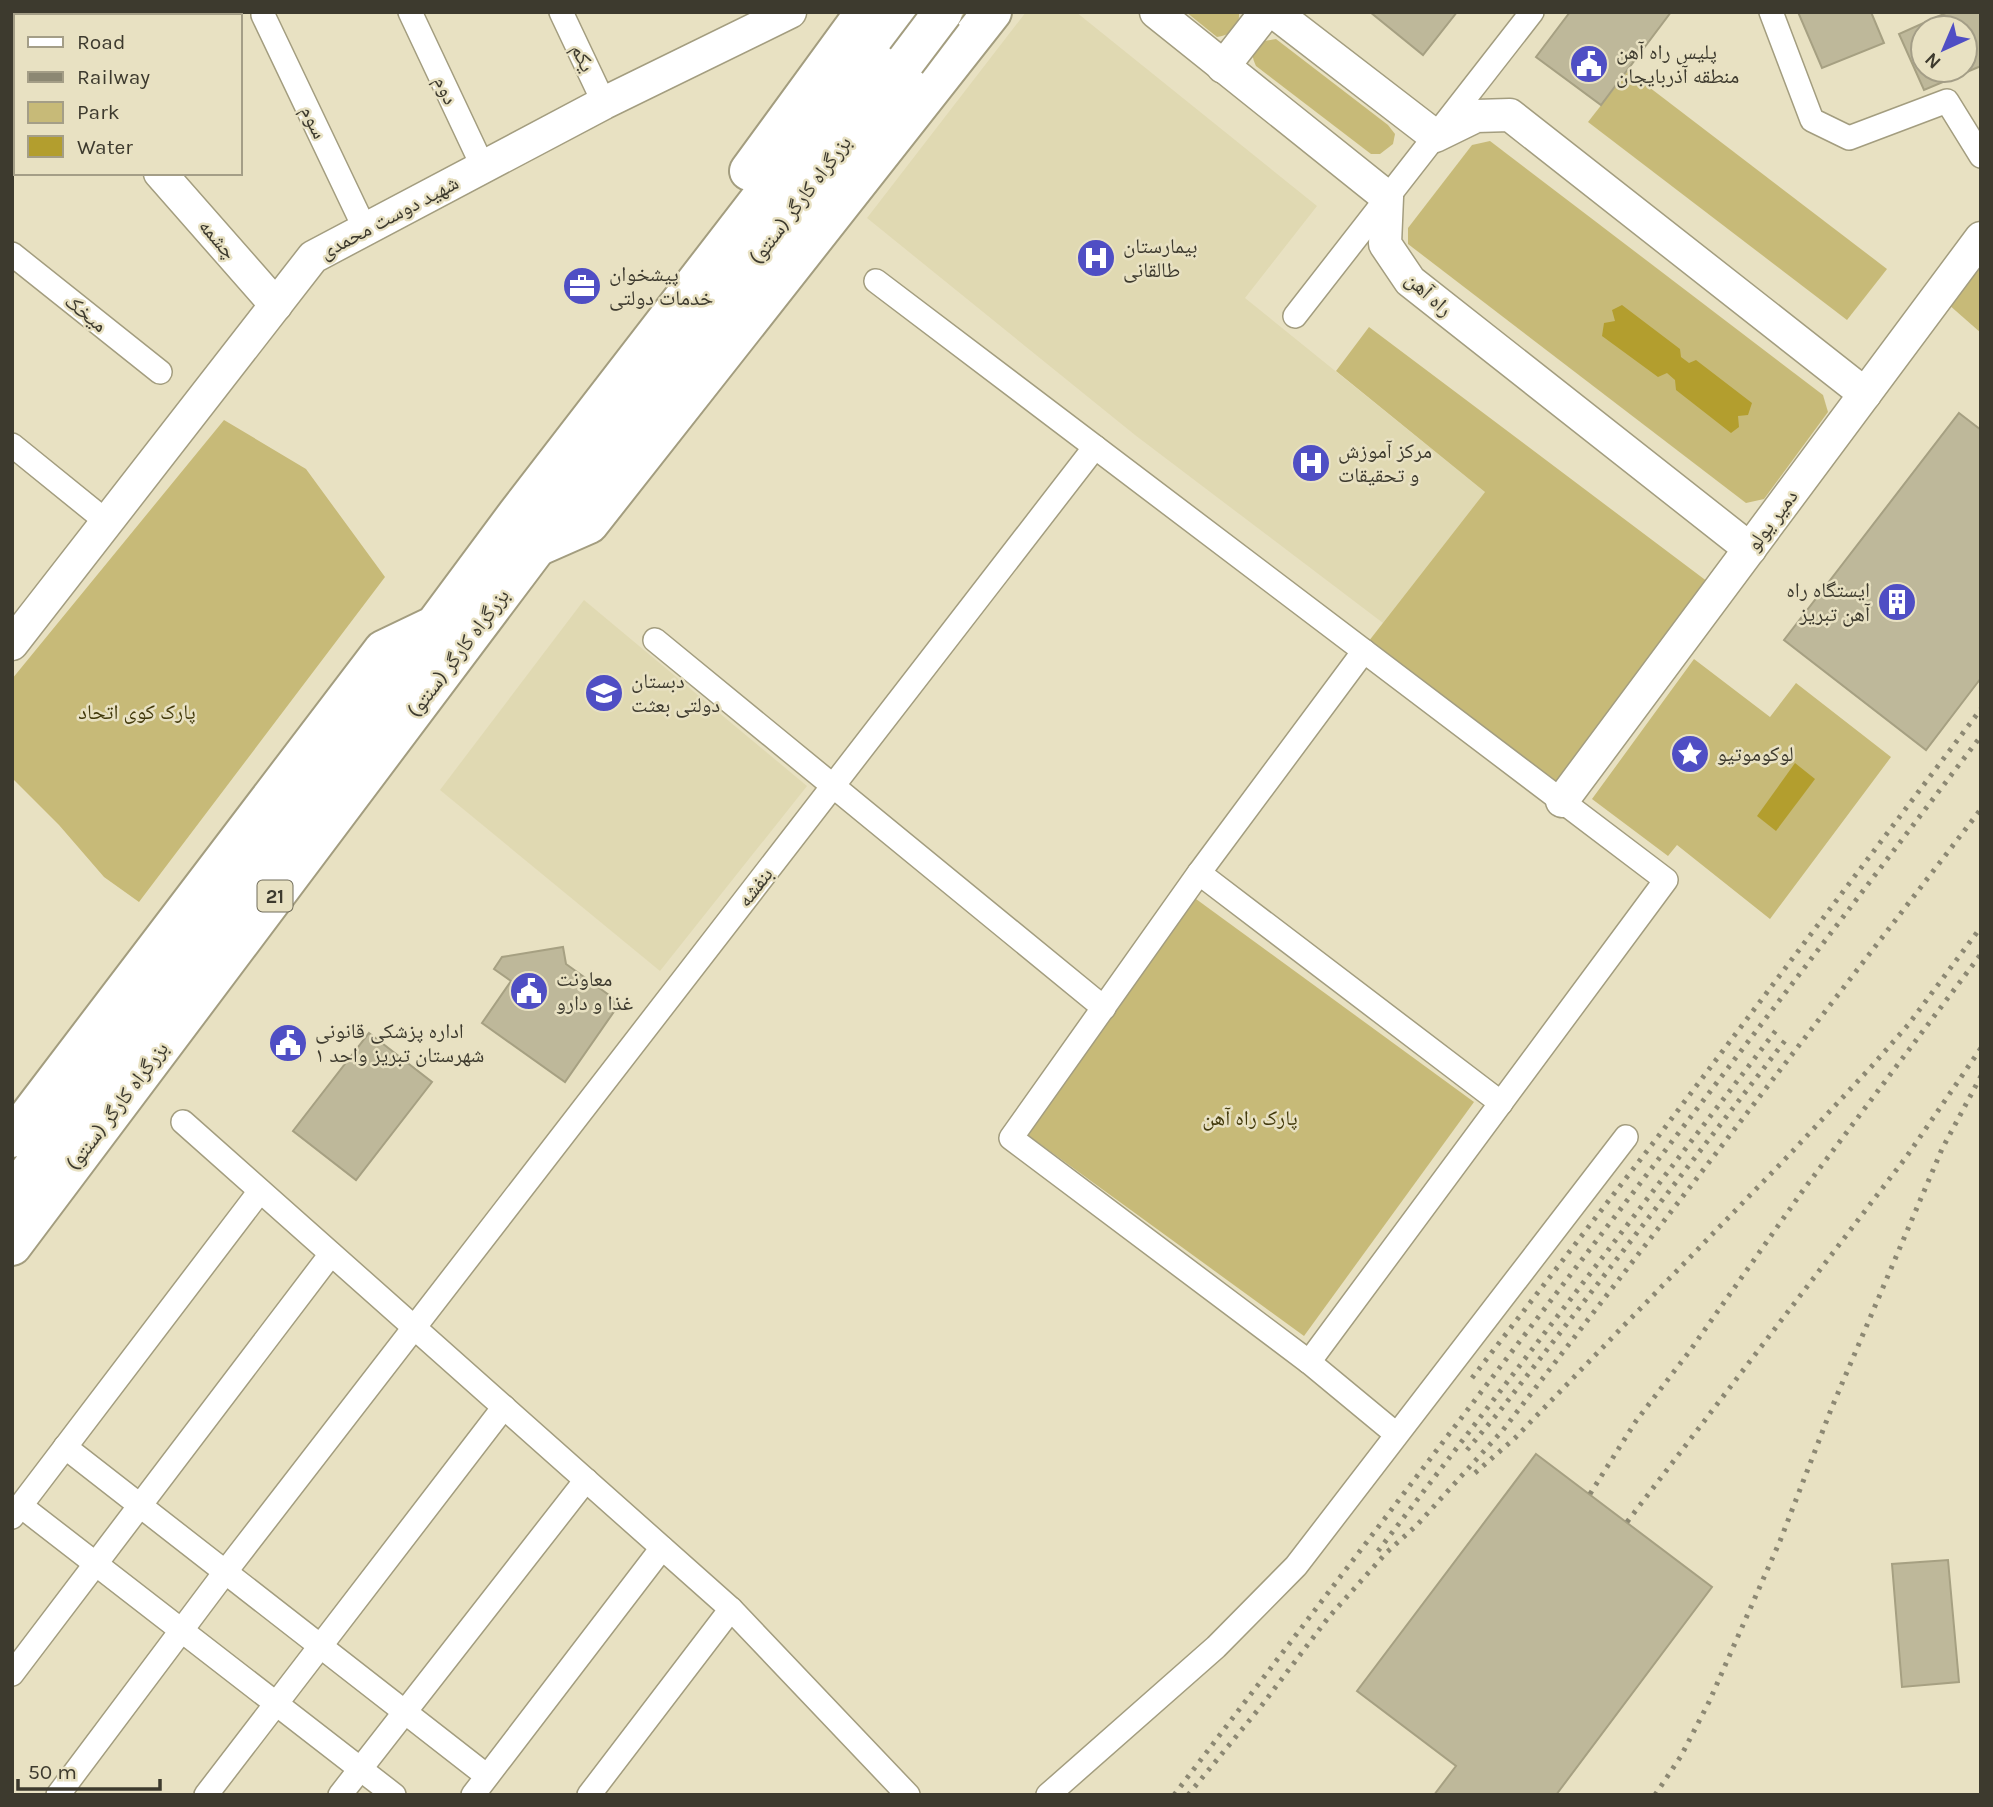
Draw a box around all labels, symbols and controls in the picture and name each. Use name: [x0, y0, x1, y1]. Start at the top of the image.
legend: [14, 14, 242, 175]
north arrow: [1909, 14, 1979, 84]
text: Road: [77, 30, 125, 54]
street label: یکم: [564, 40, 600, 77]
place label: پلیس راه آهن منطقه آذربایجان: [1616, 40, 1739, 88]
public building icon: پلیس راه آهن منطقه آذربایجان: [1568, 43, 1610, 85]
text: N: [1920, 48, 1945, 73]
text: Railway: [77, 65, 150, 89]
street label: دوم: [427, 72, 463, 109]
text: Park: [77, 100, 120, 124]
street label: سوم: [294, 101, 332, 143]
street label: بزرگراه کارگر (سنتو): [744, 131, 856, 269]
text: Water: [77, 135, 133, 159]
street label: شهید دوست محمدی: [315, 170, 463, 264]
street label: چشمه: [194, 214, 242, 264]
place label: بیمارستان طالقانی: [1123, 234, 1197, 283]
hospital icon: بیمارستان طالقانی: [1075, 237, 1117, 279]
place label: پیشخوان خدمات دولتی: [609, 262, 713, 311]
office icon: پیشخوان خدمات دولتی: [561, 265, 603, 307]
street label: راه آهن: [1400, 267, 1457, 322]
street label: میخک: [60, 289, 112, 337]
place label: مرکز آموزش و تحقیقات: [1338, 439, 1432, 487]
hospital icon: مرکز آموزش و تحقیقات: [1290, 442, 1332, 484]
street label: دمیر یولو: [1741, 485, 1803, 555]
place label: ایستگاه راه آهن تبریز: [1786, 578, 1871, 627]
building icon: ایستگاه راه آهن تبریز: [1876, 581, 1918, 623]
street label: بزرگراه کارگر (سنتو): [402, 584, 514, 722]
place label: دبستان دولتی بعثت: [631, 669, 720, 718]
school or university icon: دبستان دولتی بعثت: [583, 672, 625, 714]
park label: پارک کوی اتحاد: [78, 700, 196, 724]
place icon: لوکوموتیو: [1669, 733, 1711, 775]
place label: لوکوموتیو: [1717, 742, 1794, 766]
street label: بنفشه: [732, 862, 778, 912]
road number: 21: [258, 880, 292, 912]
place label: معاونت غذا و دارو: [556, 967, 633, 1015]
public building icon: معاونت غذا و دارو: [508, 970, 550, 1012]
place label: اداره پزشکی قانونی شهرستان تبریز واحد ۱: [315, 1019, 484, 1067]
public building icon: اداره پزشکی قانونی شهرستان تبریز واحد ۱: [267, 1022, 309, 1064]
street label: بزرگراه کارگر (سنتو): [61, 1037, 173, 1175]
park label: پارک راه آهن: [1202, 1106, 1298, 1131]
scale bar: [18, 1748, 159, 1792]
text: 50 m: [28, 1760, 77, 1784]

